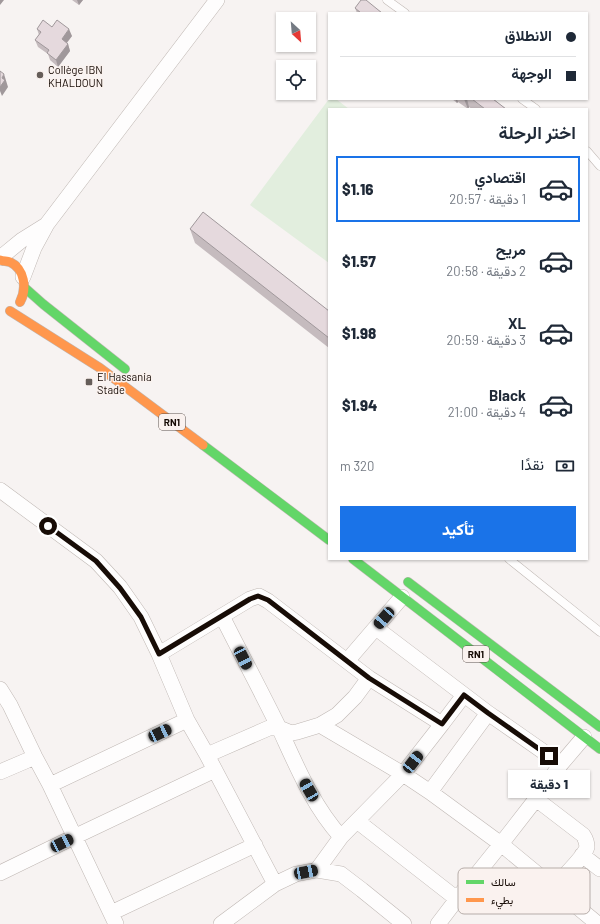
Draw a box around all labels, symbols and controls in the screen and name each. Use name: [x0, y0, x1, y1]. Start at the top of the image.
north arrow: [276, 12, 316, 52]
map controls: [276, 12, 316, 100]
text: الانطلاق: [505, 26, 552, 44]
button: locate: [276, 60, 316, 100]
place label: Collège IBN KHALDOUN: [48, 63, 103, 89]
text: الوجهة: [511, 64, 552, 82]
marker: Collège IBN KHALDOUN: [35, 70, 45, 80]
text: اختر الرحلة: [499, 121, 576, 143]
text: اقتصادي: [474, 168, 526, 186]
icon: car: [538, 171, 574, 207]
text: $1.16: [342, 180, 373, 198]
text: 1 دقيقة · 20:57: [449, 191, 526, 207]
text: مريح: [496, 240, 526, 258]
icon: car: [538, 243, 574, 279]
text: $1.57: [342, 252, 376, 270]
text: 2 دقيقة · 20:58: [446, 263, 526, 279]
text: XL: [508, 314, 526, 332]
icon: car: [538, 315, 574, 351]
text: $1.98: [342, 324, 376, 342]
text: 3 دقيقة · 20:59: [446, 332, 526, 348]
place label: El Hassania Stade: [97, 370, 152, 396]
marker: El Hassania Stade: [84, 377, 94, 387]
text: Black: [489, 386, 526, 404]
icon: car: [538, 387, 574, 423]
text: $1.94: [342, 396, 377, 414]
text: 4 دقيقة · 21:00: [448, 404, 526, 420]
road number: RN1: [159, 414, 185, 430]
text: نقدًا: [521, 455, 544, 473]
icon: cash: [554, 455, 576, 477]
text: 320 m: [340, 458, 374, 474]
button: تأكيد: [340, 506, 576, 552]
route start: [39, 517, 57, 535]
car: [372, 605, 396, 631]
car: [232, 645, 254, 671]
road number: RN1: [463, 646, 489, 662]
car: [147, 722, 173, 744]
route end: [540, 747, 558, 765]
car: [401, 749, 425, 775]
callout: 1 دقيقة: [508, 770, 590, 798]
text: 1 دقيقة: [530, 776, 568, 792]
car: [298, 777, 320, 803]
car: [49, 832, 75, 854]
car: [293, 864, 319, 880]
legend: [458, 868, 590, 914]
text: سالك: [491, 875, 516, 888]
text: بطيء: [491, 893, 513, 910]

